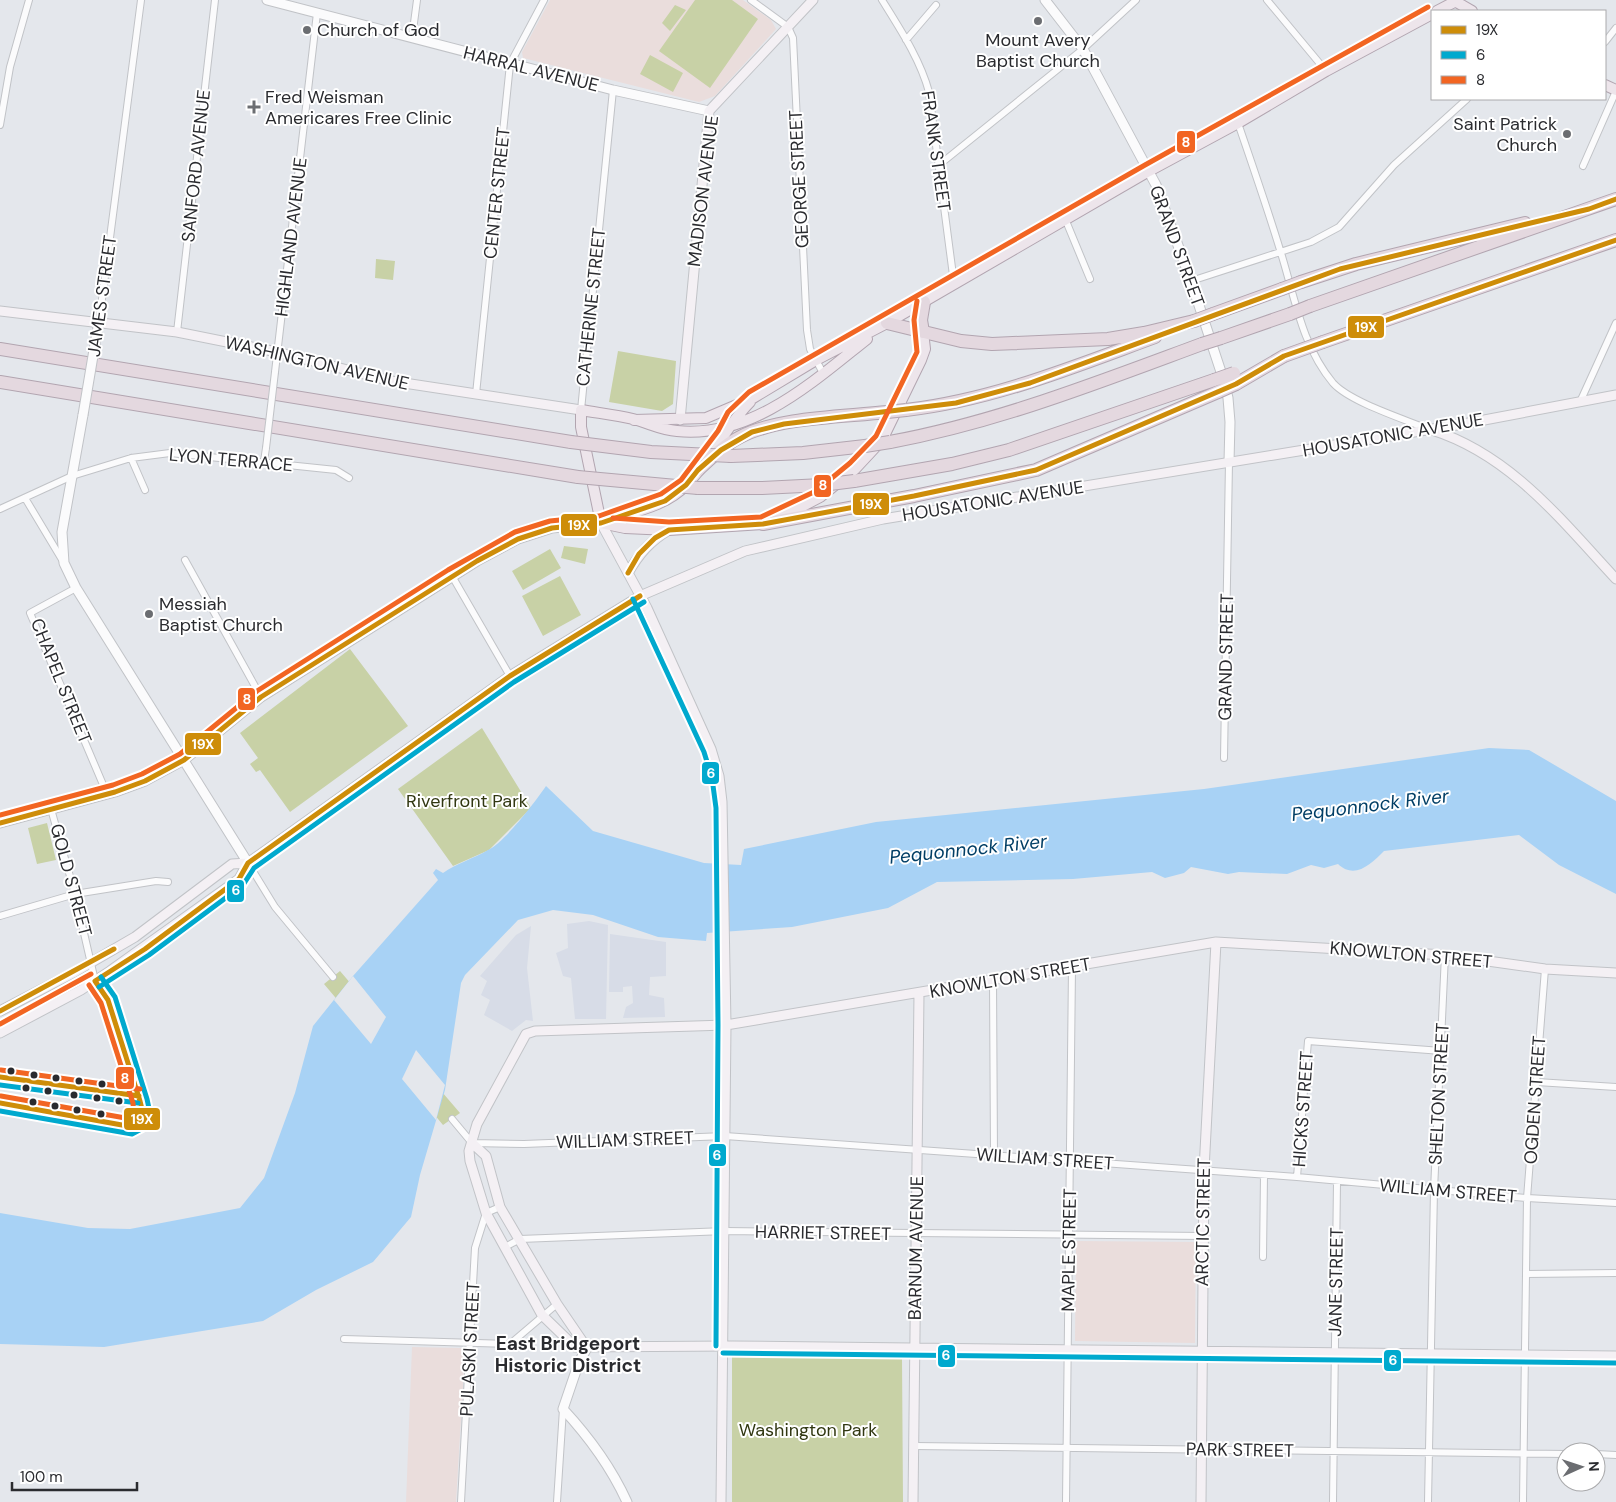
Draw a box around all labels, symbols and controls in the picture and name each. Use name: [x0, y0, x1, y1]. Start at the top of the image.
legend: [1431, 10, 1606, 100]
marker: Mount Avery Baptist Church: [1032, 15, 1044, 27]
place label: Church of God: [317, 18, 440, 42]
text: 19X: [1476, 20, 1498, 40]
marker: Church of God: [301, 24, 313, 36]
place label: Mount Avery Baptist Church: [976, 28, 1100, 73]
street label: HARRAL AVENUE: [461, 41, 601, 97]
text: 6: [1476, 45, 1485, 65]
text: 8: [1476, 70, 1485, 90]
place label: Fred Weisman Americares Free Clinic: [265, 85, 452, 130]
street label: SANFORD AVENUE: [176, 89, 216, 243]
street label: FRANK STREET: [916, 89, 956, 213]
marker: Fred Weisman Americares Free Clinic: [247, 100, 261, 114]
street label: GEORGE STREET: [783, 109, 815, 249]
place label: Saint Patrick Church: [1453, 112, 1557, 157]
street label: MADISON AVENUE: [682, 114, 724, 268]
street label: CENTER STREET: [478, 126, 516, 260]
marker: Saint Patrick Church: [1561, 128, 1573, 140]
line badge: 8: [1176, 130, 1196, 154]
text: 8: [1182, 133, 1191, 151]
street label: HIGHLAND AVENUE: [269, 156, 313, 318]
street label: GRAND STREET: [1144, 182, 1210, 310]
street label: CATHERINE STREET: [571, 227, 611, 387]
street label: JAMES STREET: [82, 234, 122, 358]
line badge: 19X: [1347, 315, 1385, 339]
text: 19X: [1355, 318, 1377, 336]
street label: WASHINGTON AVENUE: [222, 330, 412, 396]
street label: HOUSATONIC AVENUE: [1301, 407, 1485, 463]
street label: LYON TERRACE: [168, 443, 294, 477]
line badge: 8: [813, 474, 832, 498]
street label: HOUSATONIC AVENUE: [901, 475, 1085, 527]
text: 8: [819, 476, 828, 494]
line badge: 19X: [852, 492, 890, 516]
text: 19X: [860, 495, 882, 513]
line badge: 19X: [560, 513, 598, 537]
text: 19X: [568, 516, 590, 534]
place label: Messiah Baptist Church: [159, 592, 283, 637]
street label: GRAND STREET: [1213, 593, 1239, 721]
marker: Messiah Baptist Church: [143, 608, 155, 620]
street label: CHAPEL STREET: [25, 615, 97, 747]
line badge: 8: [237, 687, 256, 711]
text: 8: [243, 690, 252, 708]
line badge: 19X: [184, 732, 222, 756]
text: 19X: [192, 735, 214, 753]
line badge: 6: [701, 761, 720, 785]
text: 6: [707, 764, 716, 782]
water label: Pequonnock River: [1290, 783, 1451, 827]
park label: Riverfront Park: [406, 789, 528, 813]
street label: GOLD STREET: [44, 821, 98, 939]
water label: Pequonnock River: [888, 828, 1049, 870]
line badge: 6: [226, 879, 245, 903]
text: 6: [232, 881, 241, 899]
street label: KNOWLTON STREET: [1329, 936, 1493, 974]
street label: KNOWLTON STREET: [927, 952, 1093, 1004]
street label: SHELTON STREET: [1423, 1022, 1455, 1166]
street label: OGDEN STREET: [1519, 1035, 1551, 1165]
street label: HICKS STREET: [1287, 1050, 1319, 1168]
unlabelled marker: [6, 1066, 16, 1076]
line badge: 8: [115, 1066, 135, 1090]
text: 8: [121, 1069, 130, 1087]
unlabelled marker: [29, 1070, 39, 1080]
unlabelled marker: [51, 1073, 61, 1083]
unlabelled marker: [74, 1076, 84, 1086]
unlabelled marker: [97, 1079, 107, 1089]
unlabelled marker: [21, 1083, 31, 1093]
unlabelled marker: [43, 1086, 53, 1096]
unlabelled marker: [69, 1090, 79, 1100]
unlabelled marker: [92, 1093, 102, 1103]
unlabelled marker: [114, 1096, 124, 1106]
unlabelled marker: [28, 1097, 38, 1107]
unlabelled marker: [50, 1101, 60, 1111]
unlabelled marker: [72, 1105, 82, 1115]
line badge: 19X: [123, 1107, 161, 1131]
unlabelled marker: [96, 1109, 106, 1119]
text: 19X: [131, 1110, 153, 1128]
street label: WILLIAM STREET: [556, 1126, 694, 1154]
street label: WILLIAM STREET: [975, 1142, 1115, 1176]
line badge: 6: [708, 1143, 727, 1167]
text: 6: [713, 1146, 722, 1164]
street label: ARCTIC STREET: [1190, 1157, 1216, 1287]
street label: WILLIAM STREET: [1378, 1173, 1518, 1209]
street label: BARNUM AVENUE: [903, 1176, 929, 1320]
street label: MAPLE STREET: [1056, 1188, 1082, 1312]
street label: HARRIET STREET: [755, 1220, 891, 1246]
street label: JANE STREET: [1323, 1227, 1349, 1337]
street label: PULASKI STREET: [454, 1281, 486, 1417]
district label: East Bridgeport Historic District: [495, 1331, 641, 1378]
line badge: 6: [937, 1344, 956, 1368]
text: 6: [942, 1346, 951, 1364]
line badge: 6: [1383, 1349, 1402, 1372]
text: 6: [1389, 1351, 1398, 1369]
park label: Washington Park: [739, 1418, 877, 1442]
street label: PARK STREET: [1186, 1437, 1294, 1463]
north arrow: [1556, 1442, 1606, 1492]
scale bar: [12, 1460, 138, 1492]
text: N: [1585, 1461, 1603, 1472]
text: 100 m: [20, 1467, 63, 1487]

